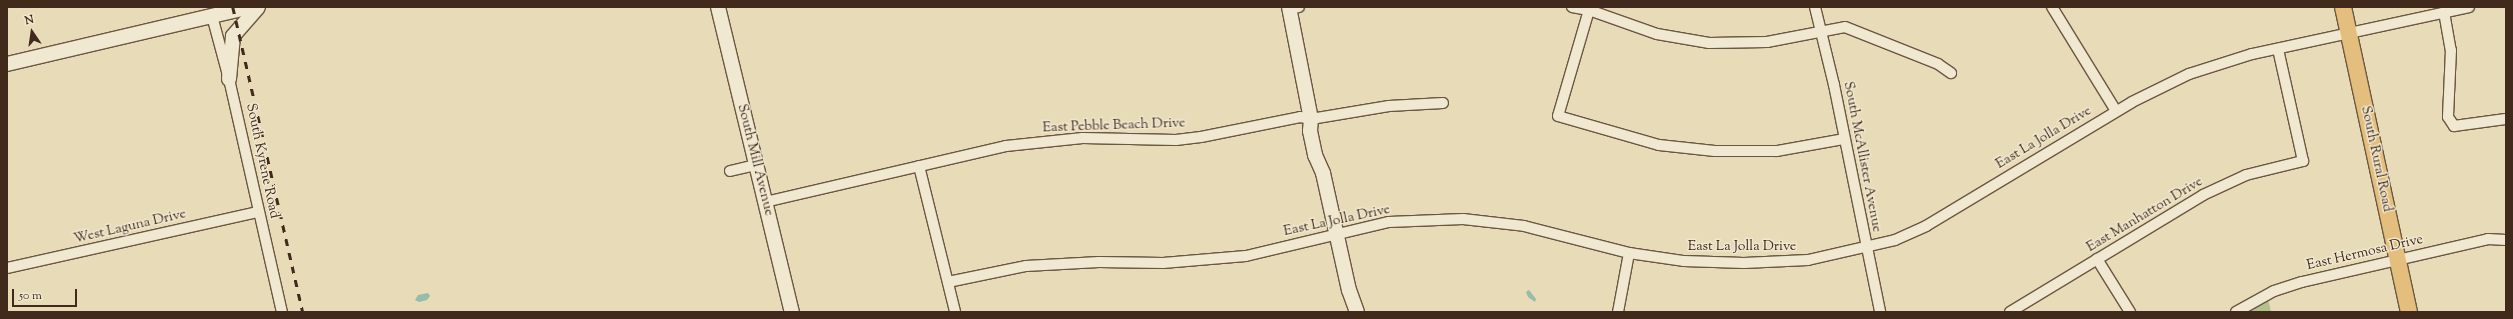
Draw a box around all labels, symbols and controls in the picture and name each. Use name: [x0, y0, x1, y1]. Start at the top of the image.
north arrow: [12, 12, 52, 52]
text: N: [23, 12, 35, 29]
street label: South McAllister Avenue: [1839, 80, 1885, 234]
street label: South Kyrene Road: [242, 102, 282, 220]
street label: South Mill Avenue: [733, 102, 777, 218]
street label: East La Jolla Drive: [1993, 103, 2095, 173]
street label: South Rural Road: [2357, 105, 2395, 213]
street label: East Pebble Beach Drive: [1042, 115, 1186, 137]
street label: East Manhatton Drive: [2084, 174, 2206, 256]
street label: East La Jolla Drive: [1282, 201, 1392, 241]
street label: West Laguna Drive: [72, 206, 188, 248]
street label: East Hermosa Drive: [2305, 231, 2425, 275]
street label: East La Jolla Drive: [1688, 239, 1796, 255]
scale bar: [14, 281, 79, 307]
text: 50 m: [19, 287, 42, 305]

